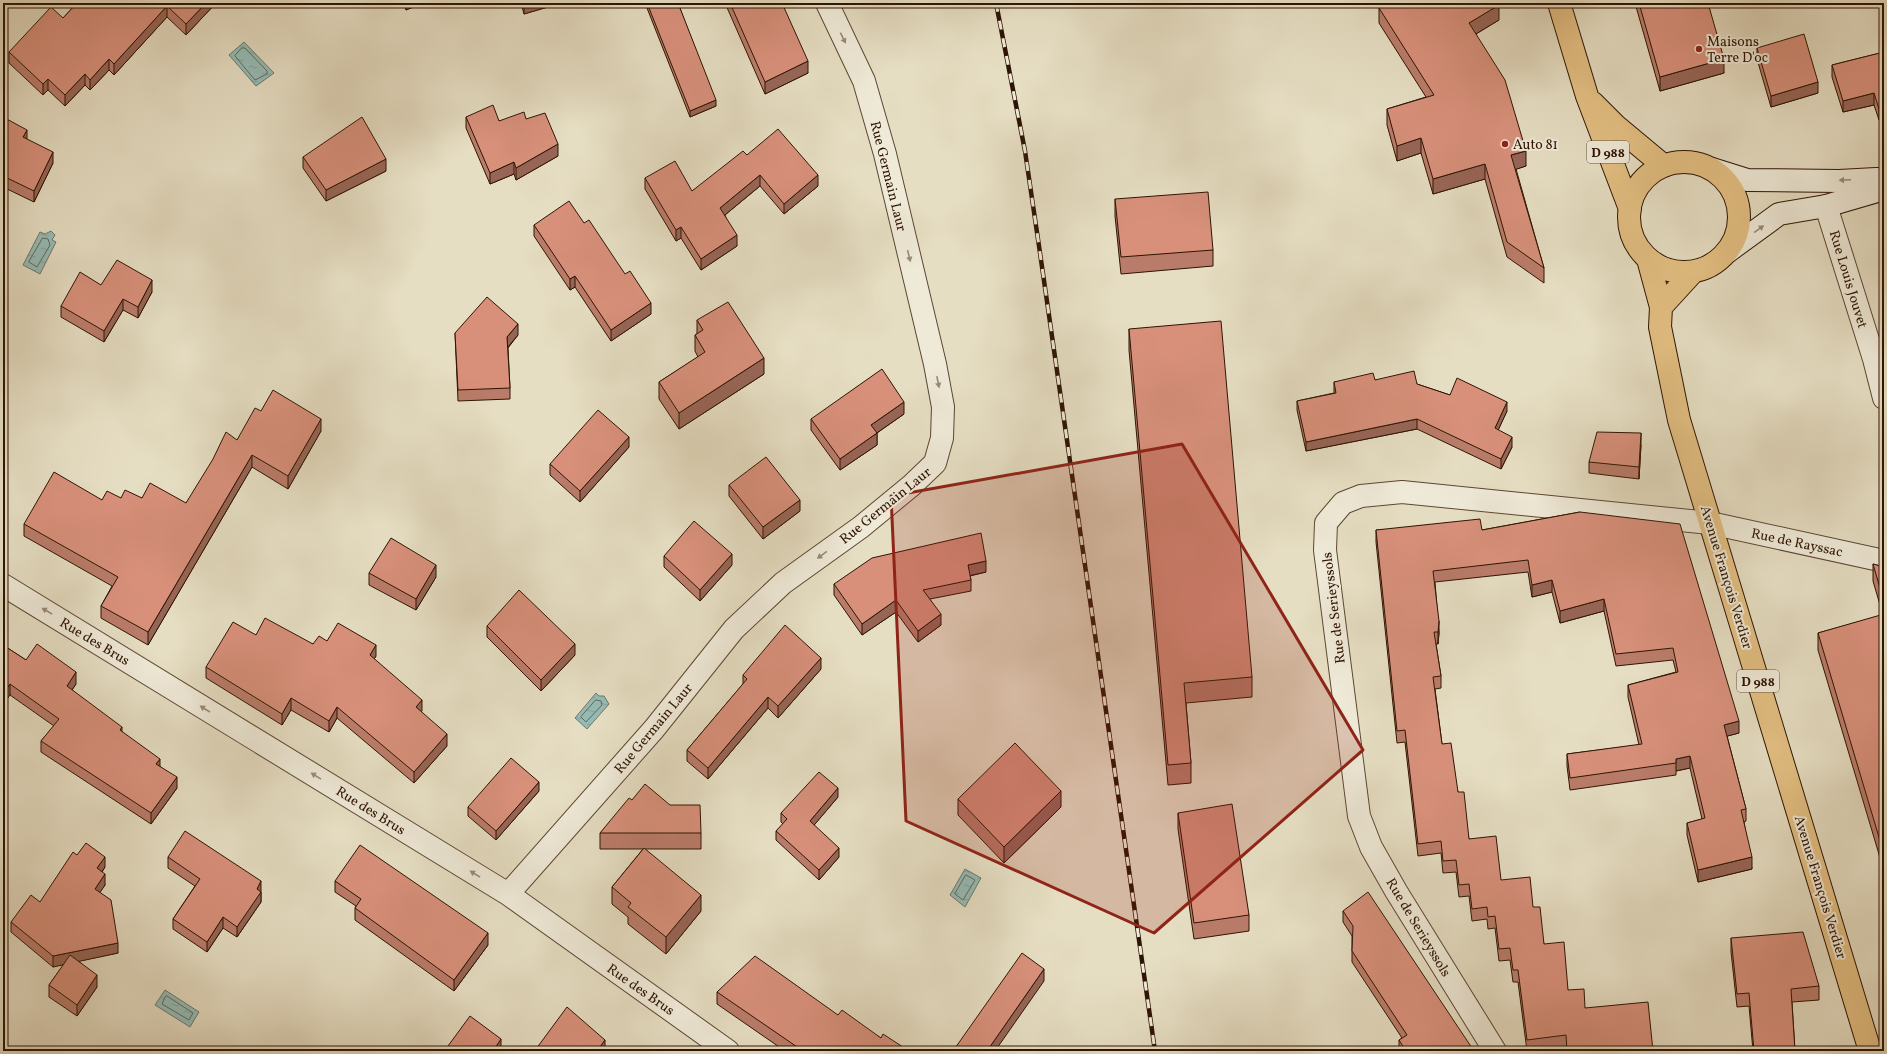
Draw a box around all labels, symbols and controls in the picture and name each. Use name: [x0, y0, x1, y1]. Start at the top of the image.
one-way arrow: [840, 32, 846, 44]
place label: Maisons Terre D'oc: [1707, 33, 1768, 68]
marker: Maisons Terre D'oc: [1694, 44, 1704, 54]
street label: Rue Germain Laur: [865, 119, 910, 234]
place label: Auto 81: [1513, 136, 1558, 155]
marker: Auto 81: [1500, 139, 1510, 149]
road number: D 988: [1587, 141, 1629, 163]
one-way arrow: [1839, 177, 1851, 184]
one-way arrow: [1754, 225, 1764, 233]
street label: Rue Louis Jouvet: [1824, 228, 1872, 331]
one-way arrow: [906, 250, 912, 262]
one-way arrow: [935, 376, 941, 389]
street label: Rue Germain Laur: [836, 463, 936, 549]
street label: Avenue François Verdier: [1695, 503, 1756, 652]
street label: Rue de Rayssac: [1749, 524, 1844, 562]
one-way arrow: [817, 551, 827, 559]
street label: Rue de Serieyssols: [1318, 551, 1351, 665]
one-way arrow: [41, 608, 53, 615]
street label: Rue des Brus: [56, 614, 133, 671]
road number: D 988: [1737, 670, 1779, 692]
street label: Rue Germain Laur: [611, 679, 698, 778]
one-way arrow: [199, 705, 211, 712]
one-way arrow: [310, 773, 322, 780]
street label: Rue des Brus: [332, 782, 409, 840]
street label: Avenue François Verdier: [1789, 813, 1850, 962]
one-way arrow: [469, 870, 481, 877]
street label: Rue de Serieyssols: [1381, 875, 1455, 981]
street label: Rue des Brus: [602, 960, 678, 1021]

